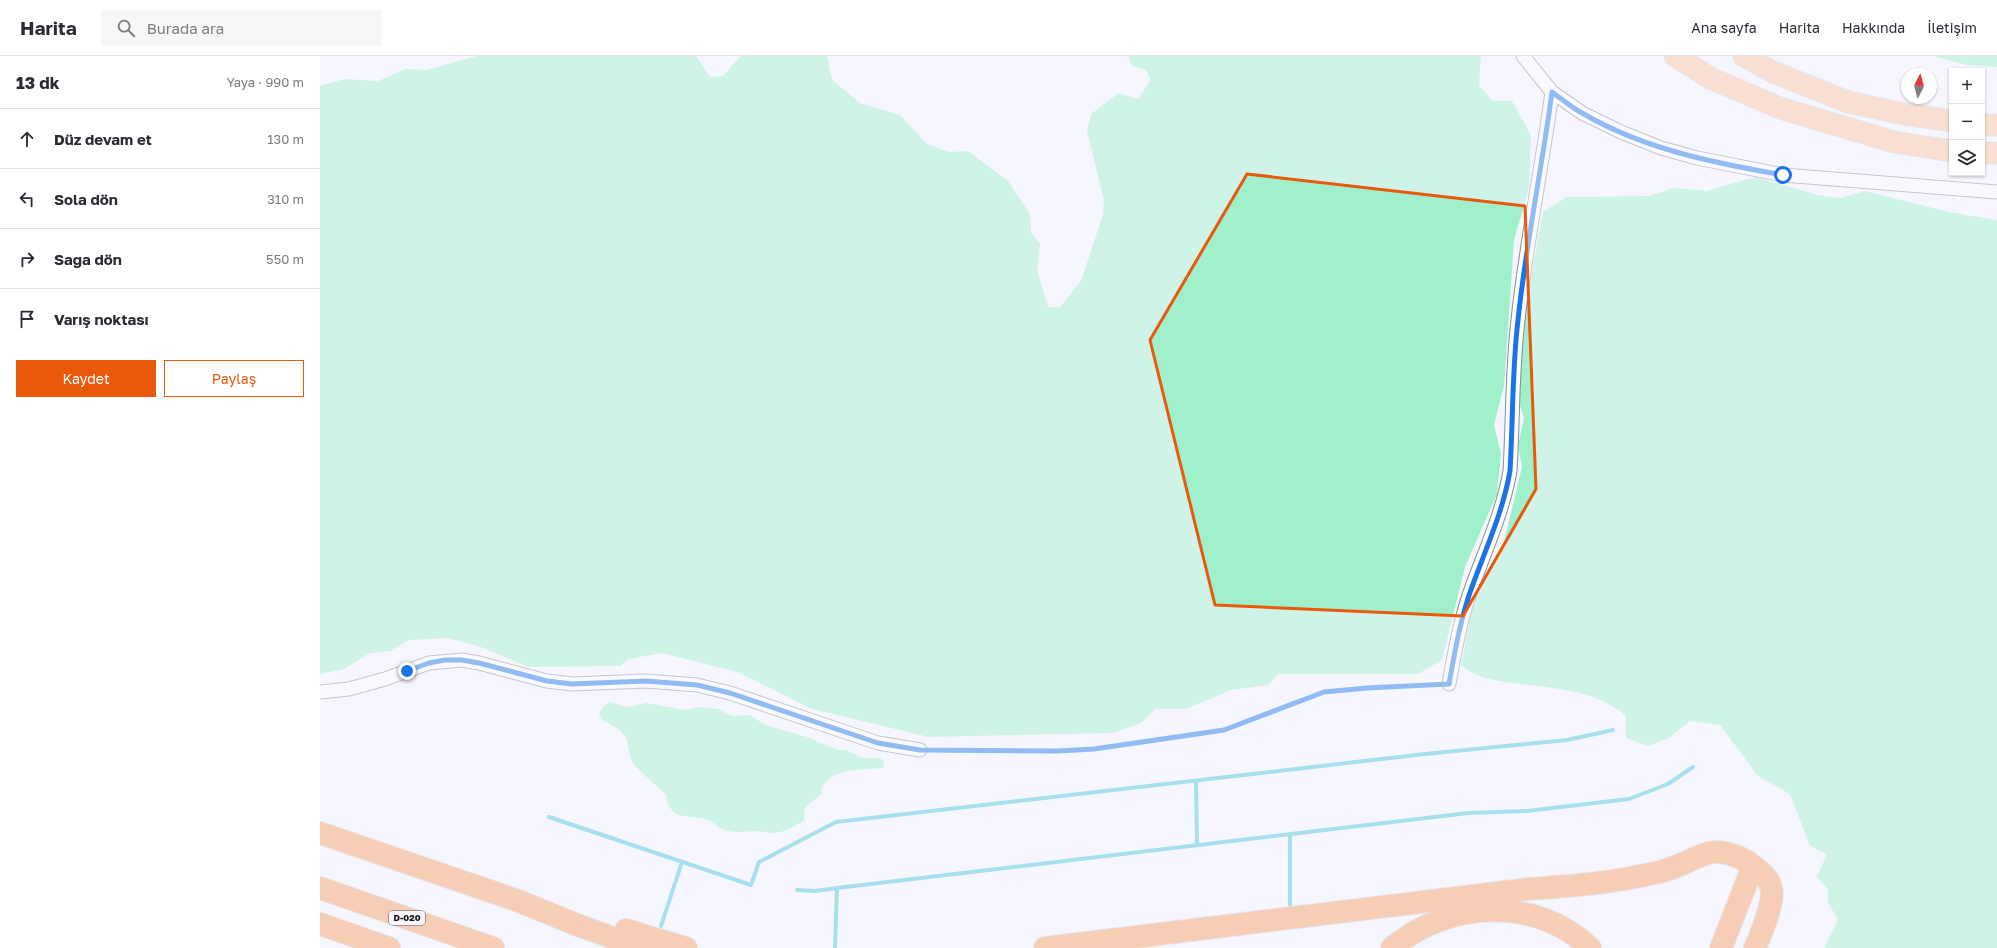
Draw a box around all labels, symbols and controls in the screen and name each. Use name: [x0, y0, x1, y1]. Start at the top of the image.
search box: [101, 10, 381, 46]
text: Harita: [20, 16, 77, 39]
icon: search: [115, 17, 137, 39]
text: Burada ara: [147, 19, 224, 37]
text: Ana sayfa: [1691, 19, 1757, 36]
text: Harita: [1779, 19, 1820, 36]
text: Hakkında: [1842, 19, 1905, 36]
text: İletişim: [1927, 19, 1977, 36]
north arrow: [1901, 68, 1937, 104]
map controls: [1949, 68, 1985, 176]
button: +: [1949, 68, 1985, 104]
text: 13 dk: [16, 72, 60, 93]
text: Yaya · 990 m: [226, 74, 304, 90]
button: −: [1949, 104, 1985, 140]
icon: ahead: [16, 128, 38, 150]
text: Düz devam et: [54, 130, 152, 148]
text: 130 m: [267, 131, 304, 147]
button: layers: [1949, 140, 1985, 176]
route start: [1774, 166, 1792, 184]
icon: left: [16, 188, 38, 210]
text: Sola dön: [54, 190, 118, 208]
text: 310 m: [267, 191, 304, 207]
icon: right: [16, 248, 38, 270]
text: Sağa dön: [54, 250, 122, 268]
text: 550 m: [266, 251, 304, 267]
icon: arrive: [16, 308, 38, 330]
text: Varış noktası: [54, 310, 149, 328]
button: Kaydet: [16, 360, 156, 397]
button: Paylaş: [164, 360, 304, 397]
route end: [398, 662, 416, 680]
road number: D-020: [389, 911, 425, 925]

